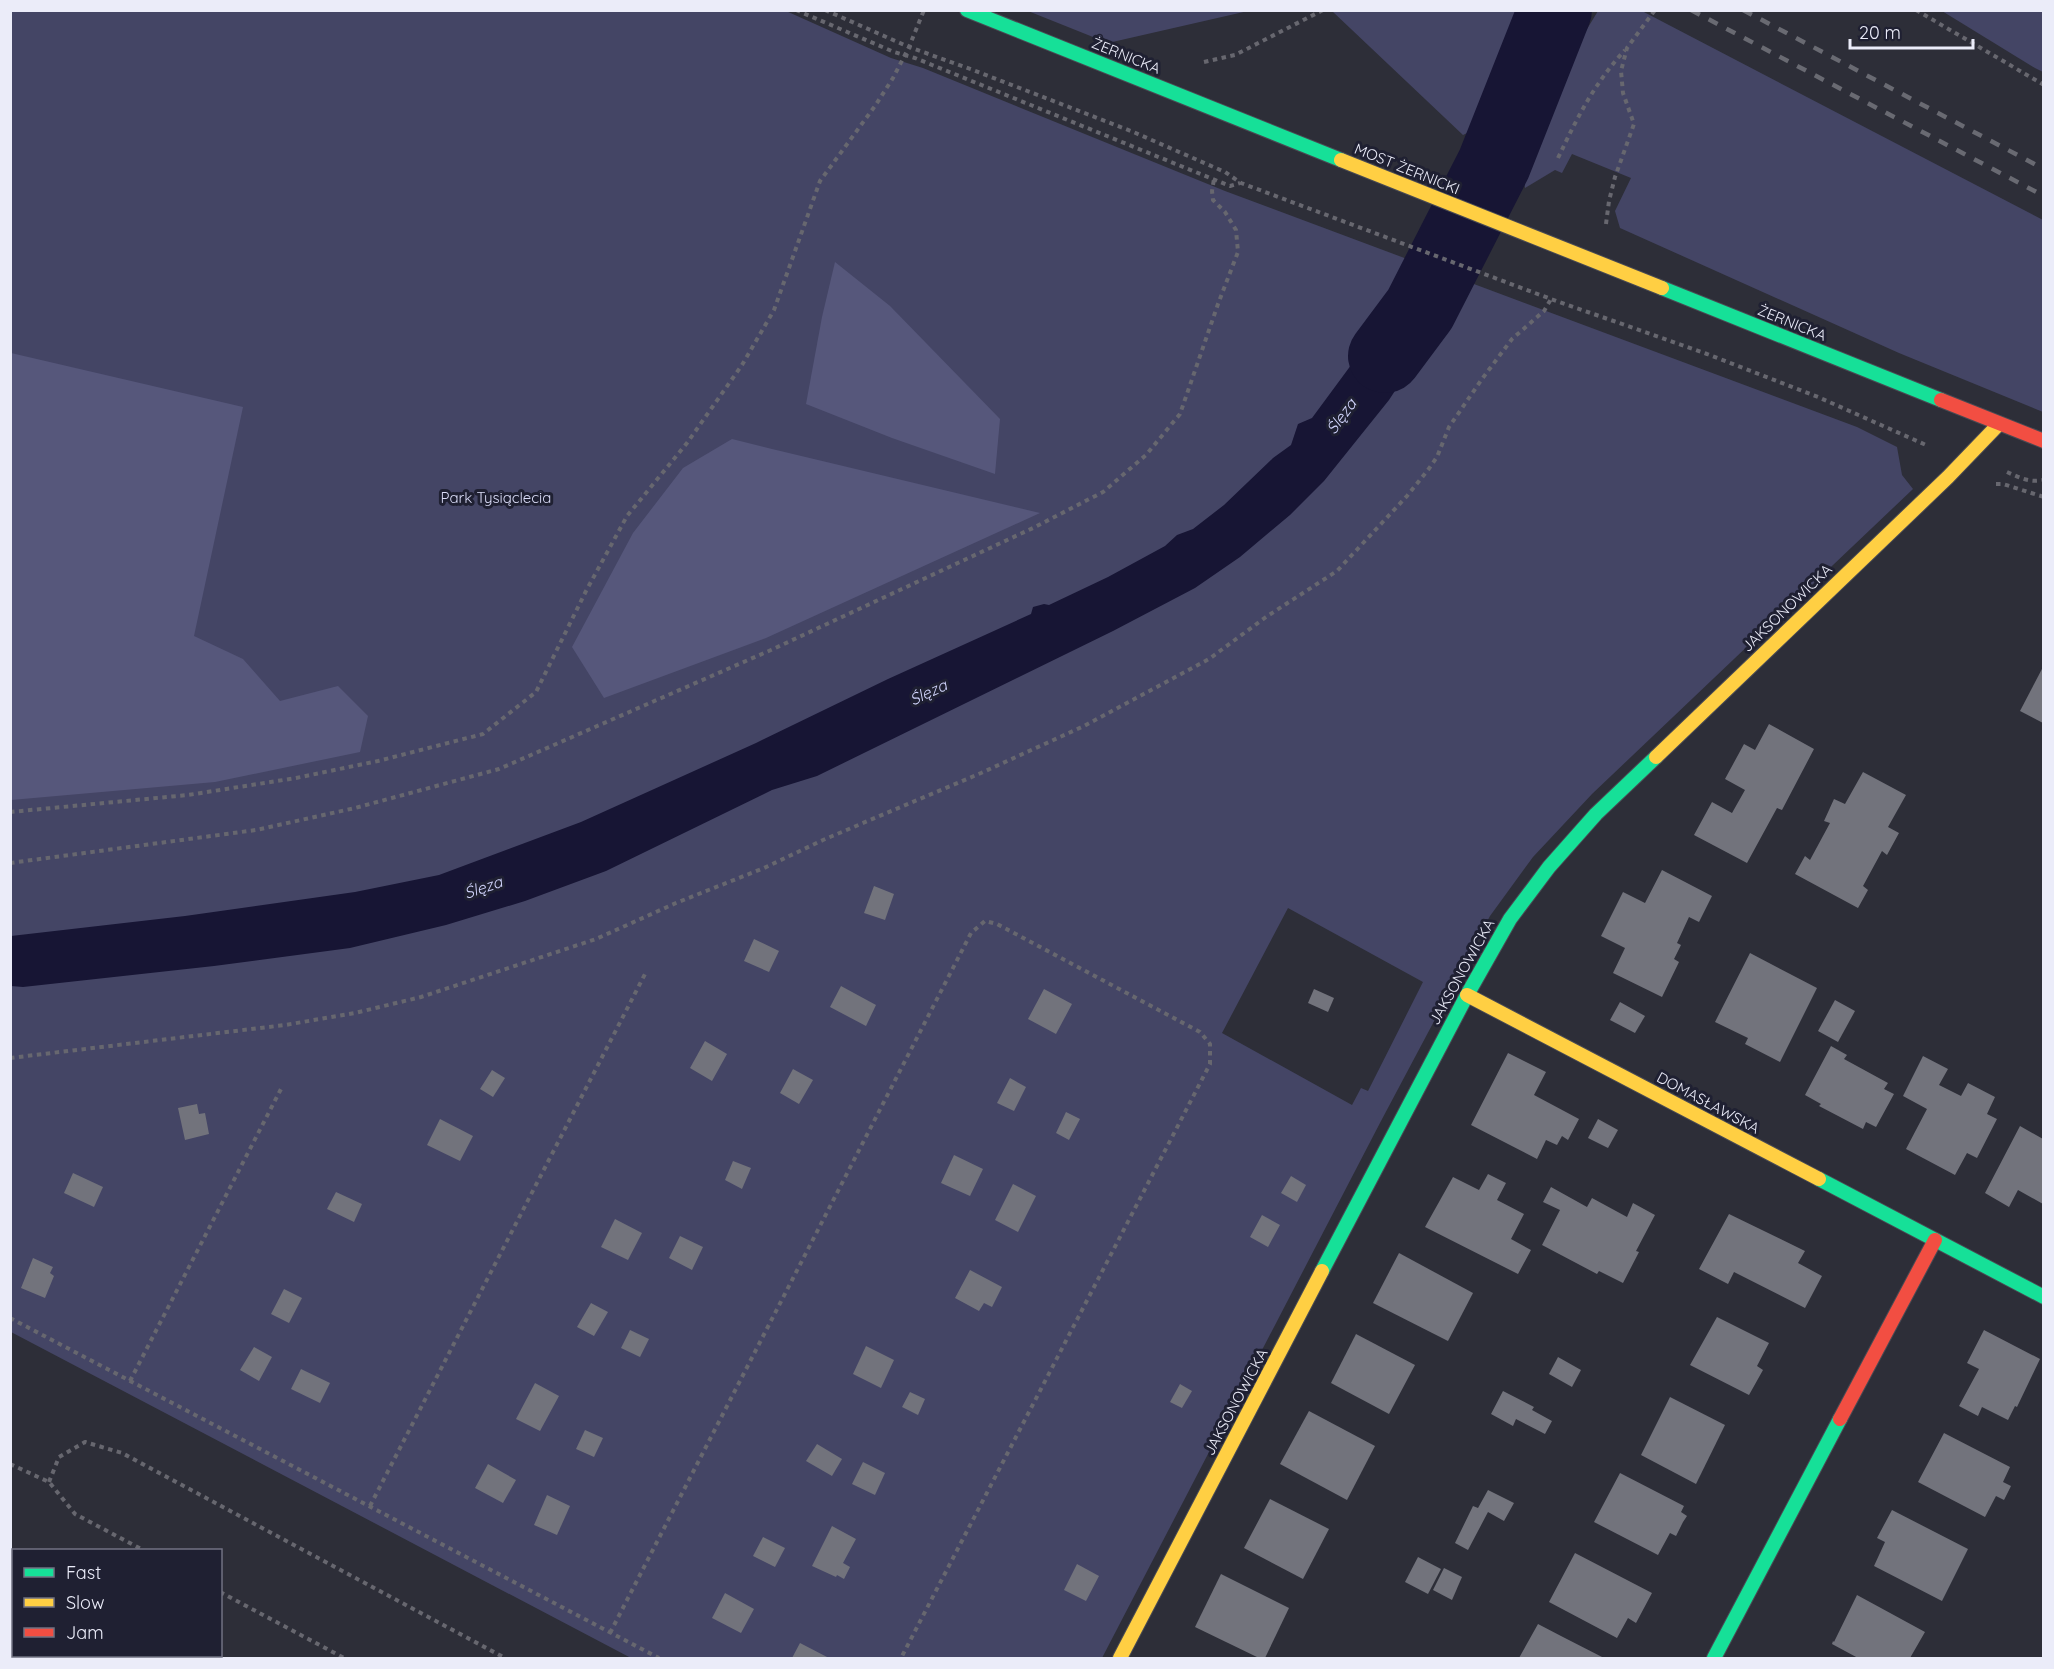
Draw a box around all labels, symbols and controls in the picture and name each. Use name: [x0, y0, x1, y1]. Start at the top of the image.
scale bar: [1850, 12, 1973, 50]
text: 20 m: [1859, 21, 1901, 44]
street label: ŻERNICKA: [1089, 33, 1164, 78]
street label: MOST ŻERNICKI: [1352, 139, 1463, 198]
street label: ŻERNICKA: [1755, 300, 1830, 345]
water label: Ślęza: [1321, 393, 1361, 438]
park label: Park Tysiąclecia: [441, 488, 551, 507]
street label: JAKSONOWICKA: [1738, 560, 1836, 656]
water label: Ślęza: [906, 674, 951, 709]
water label: Ślęza: [461, 871, 506, 903]
street label: JAKSONOWICKA: [1425, 915, 1499, 1028]
street label: DOMASŁAWSKA: [1654, 1068, 1763, 1138]
street label: JAKSONOWICKA: [1199, 1345, 1272, 1458]
legend: [12, 1549, 222, 1657]
text: Fast: [66, 1561, 101, 1584]
text: Slow: [66, 1591, 104, 1614]
text: Jam: [66, 1621, 104, 1644]

